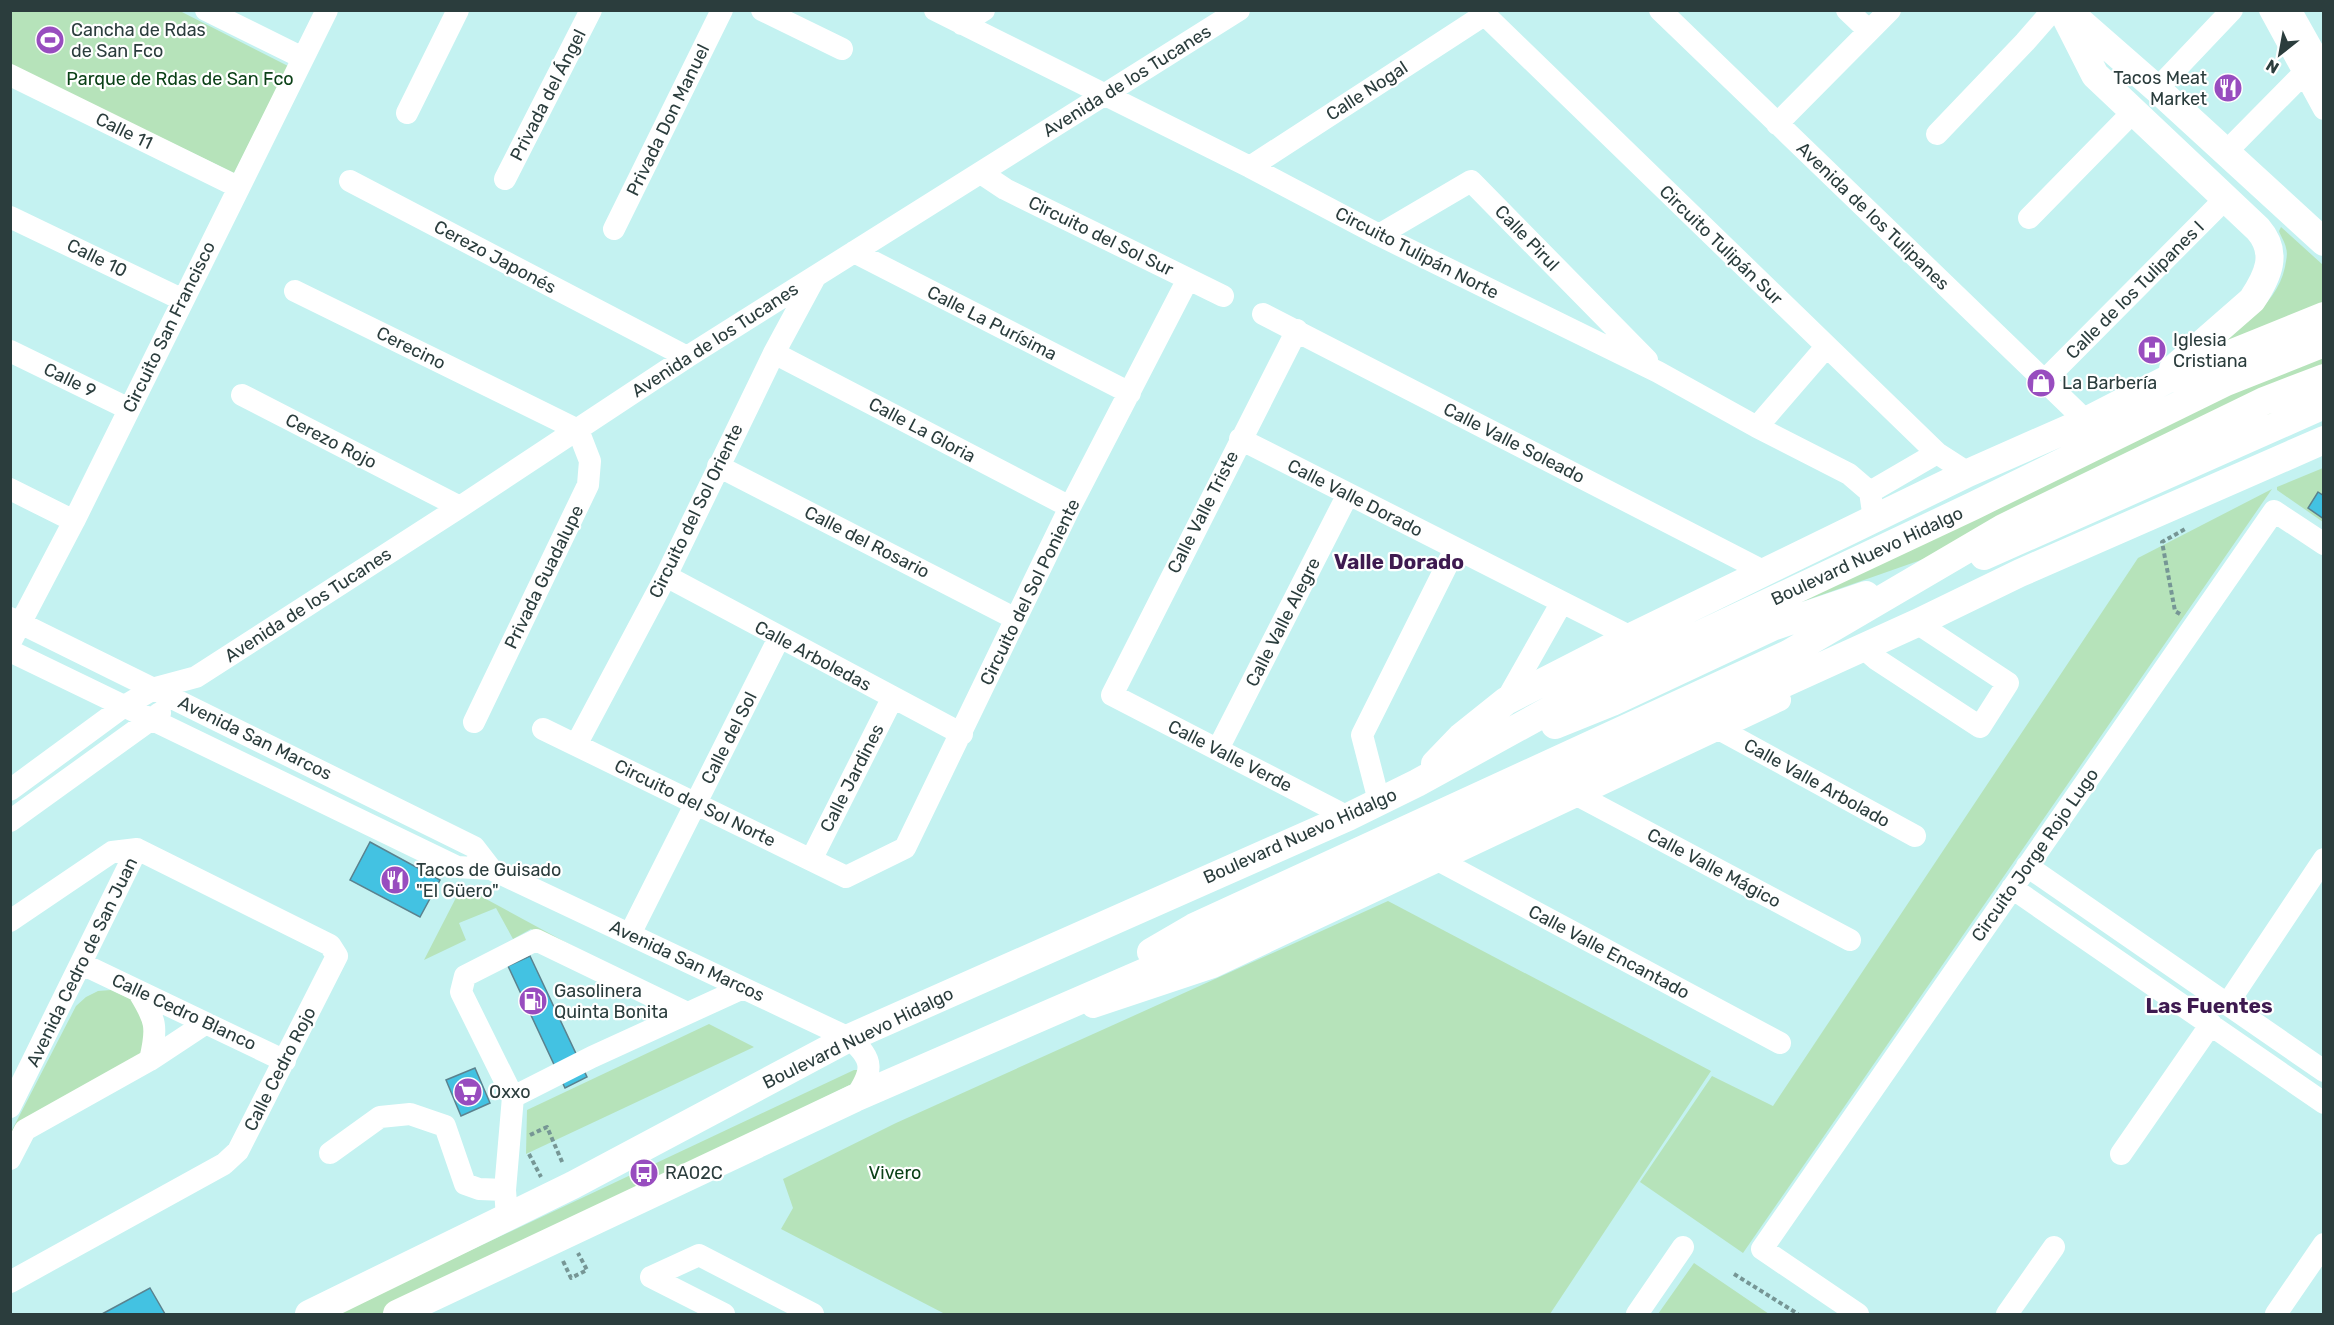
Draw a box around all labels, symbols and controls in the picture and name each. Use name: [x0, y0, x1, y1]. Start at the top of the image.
place label: Cancha de Rdas de San Fco: [71, 19, 206, 62]
street label: Avenida de los Tucanes: [1039, 20, 1215, 142]
sports icon: Cancha de Rdas de San Fco: [34, 24, 66, 56]
north arrow: [2250, 24, 2310, 84]
street label: Privada del Ángel: [505, 26, 591, 164]
street label: Privada Don Manuel: [622, 41, 714, 199]
text: N: [2263, 55, 2282, 78]
street label: Calle Nogal: [1322, 56, 1412, 126]
place label: Tacos Meat Market: [2113, 67, 2207, 110]
park label: Parque de Rdas de San Fco: [66, 68, 294, 90]
restaurant icon: Tacos Meat Market: [2212, 72, 2244, 104]
street label: Calle 11: [92, 108, 156, 154]
street label: Avenida de los Tulipanes: [1792, 137, 1954, 295]
street label: Circuito Tulipán Sur: [1655, 181, 1787, 310]
street label: Circuito del Sol Sur: [1025, 191, 1177, 281]
street label: Calle Pirul: [1490, 200, 1564, 276]
street label: Circuito Tulipán Norte: [1331, 202, 1503, 304]
street label: Cerezo Japonés: [430, 216, 560, 298]
street label: Calle de los Tulipanes I: [2061, 216, 2209, 364]
street label: Calle 10: [63, 234, 131, 282]
street label: Circuito San Francisco: [118, 238, 220, 416]
street label: Avenida de los Tucanes: [627, 278, 803, 402]
street label: Calle La Purísima: [923, 281, 1061, 365]
street label: Cerecino: [373, 322, 449, 374]
place label: Iglesia Cristiana: [2173, 329, 2248, 372]
hospital icon: Iglesia Cristiana: [2136, 334, 2168, 366]
street label: Calle 9: [40, 358, 100, 402]
shop icon: La Barbería: [2025, 367, 2057, 399]
place label: La Barbería: [2062, 372, 2157, 394]
street label: Calle La Gloria: [865, 393, 979, 467]
street label: Calle Valle Soleado: [1440, 398, 1588, 488]
street label: Cerezo Rojo: [282, 409, 380, 473]
street label: Circuito del Sol Oriente: [644, 420, 748, 602]
street label: Calle Valle Triste: [1163, 447, 1243, 577]
street label: Calle Valle Dorado: [1284, 454, 1426, 542]
street label: Circuito del Sol Poniente: [975, 495, 1085, 689]
street label: Calle del Rosario: [801, 501, 933, 583]
street label: Privada Guadalupe: [500, 502, 588, 652]
street label: Boulevard Nuevo Hidalgo: [1767, 502, 1967, 610]
street label: Avenida de los Tucanes: [220, 543, 396, 667]
district label: Valle Dorado: [1334, 549, 1464, 574]
street label: Calle Valle Alegre: [1241, 554, 1325, 690]
street label: Calle Arboledas: [751, 616, 875, 696]
street label: Calle del Sol: [696, 688, 762, 788]
street label: Avenida San Marcos: [175, 691, 335, 785]
street label: Calle Valle Verde: [1164, 715, 1296, 797]
street label: Calle Jardines: [815, 720, 889, 836]
street label: Calle Valle Arbolado: [1740, 734, 1894, 832]
street label: Circuito del Sol Norte: [611, 754, 779, 852]
street label: Circuito Jorge Rojo Lugo: [1967, 764, 2103, 946]
street label: Boulevard Nuevo Hidalgo: [1200, 783, 1400, 889]
street label: Calle Valle Mágico: [1643, 823, 1785, 913]
street label: Avenida Cedro de San Juan: [22, 854, 142, 1070]
place label: Tacos de Guisado "El Güero": [416, 859, 561, 902]
restaurant icon: Tacos de Guisado "El Güero": [379, 864, 411, 896]
street label: Calle Valle Encantado: [1525, 900, 1693, 1004]
street label: Avenida San Marcos: [606, 915, 768, 1007]
street label: Calle Cedro Blanco: [108, 969, 260, 1055]
place label: Gasolinera Quinta Bonita: [554, 980, 668, 1023]
street label: Boulevard Nuevo Hidalgo: [759, 982, 957, 1094]
fuel station icon: Gasolinera Quinta Bonita: [517, 985, 549, 1017]
district label: Las Fuentes: [2145, 993, 2273, 1018]
street label: Calle Cedro Rojo: [239, 1003, 321, 1135]
supermarket icon: Oxxo: [452, 1076, 484, 1108]
place label: Oxxo: [489, 1081, 531, 1103]
bus stop icon: RA02C: [628, 1157, 660, 1189]
place label: RA02C: [665, 1162, 723, 1184]
park label: Vivero: [869, 1162, 921, 1184]

